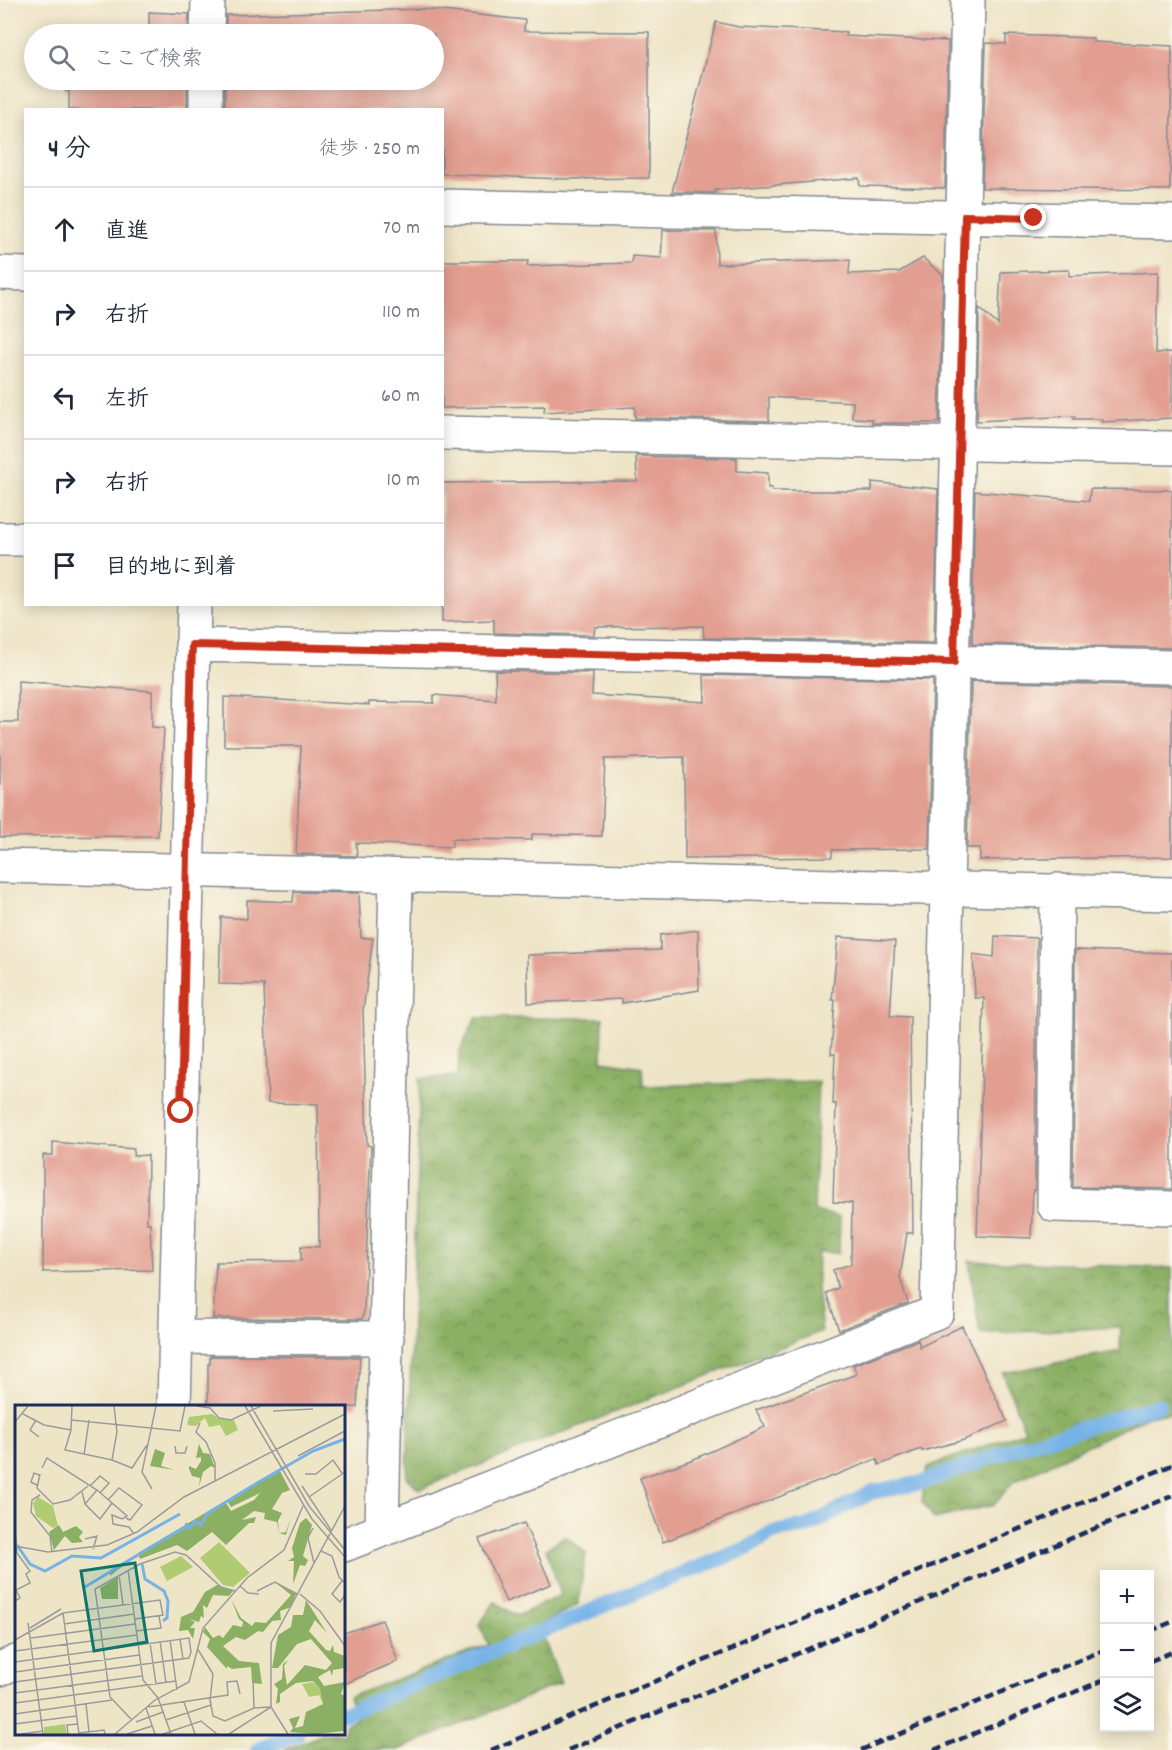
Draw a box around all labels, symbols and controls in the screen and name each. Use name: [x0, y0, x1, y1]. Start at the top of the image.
search box: [24, 24, 444, 90]
icon: search: [45, 41, 78, 74]
text: ここで検索: [93, 45, 203, 76]
text: 4 分: [48, 132, 91, 169]
text: 徒歩 · 250 m: [319, 136, 420, 164]
route end: [1020, 204, 1046, 230]
icon: ahead: [48, 213, 81, 246]
text: 70 m: [383, 215, 420, 243]
text: 直進: [105, 217, 149, 248]
icon: right: [48, 297, 81, 330]
text: 110 m: [382, 299, 420, 327]
text: 右折: [105, 301, 149, 332]
icon: left: [48, 381, 81, 414]
text: 60 m: [381, 383, 420, 411]
text: 左折: [105, 385, 149, 416]
icon: right: [48, 465, 81, 498]
text: 10 m: [386, 467, 420, 495]
text: 右折: [105, 469, 149, 500]
icon: arrive: [48, 549, 81, 582]
text: 目的地に到着: [105, 553, 237, 584]
route start: [167, 1097, 193, 1123]
inset map: [15, 1405, 345, 1735]
map controls: [1100, 1570, 1154, 1732]
button: +: [1100, 1570, 1154, 1624]
button: −: [1100, 1624, 1154, 1678]
button: layers: [1100, 1678, 1154, 1732]

